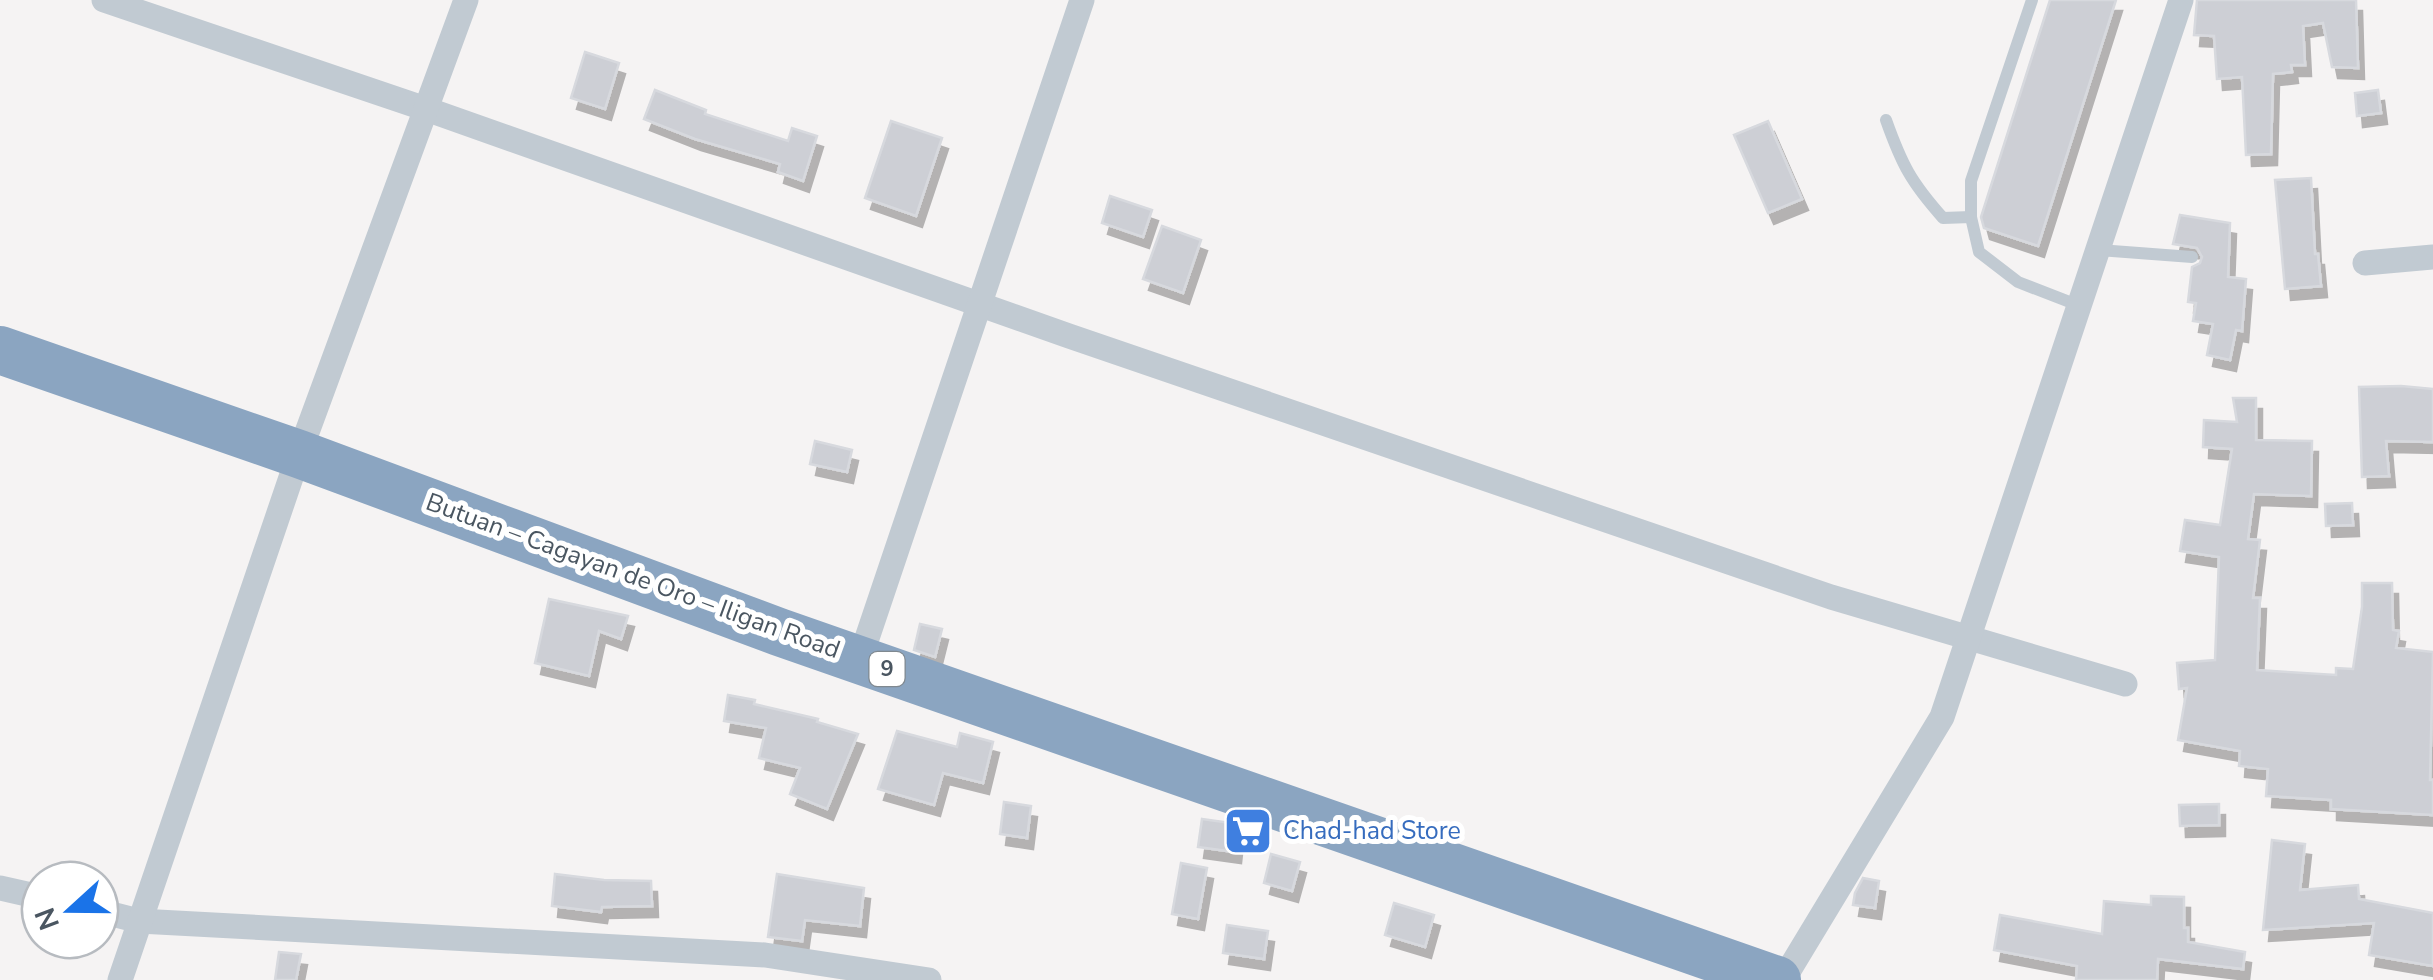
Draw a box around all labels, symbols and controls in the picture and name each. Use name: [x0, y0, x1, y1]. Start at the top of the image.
street label: Butuan – Cagayan de Oro – Iligan Road: [421, 485, 845, 667]
road number: 9: [870, 652, 904, 686]
supermarket icon: Chad-had Store: [1222, 805, 1274, 857]
place label: Chad-had Store: [1283, 814, 1461, 848]
north arrow: [20, 860, 120, 960]
text: N: [26, 902, 69, 935]

